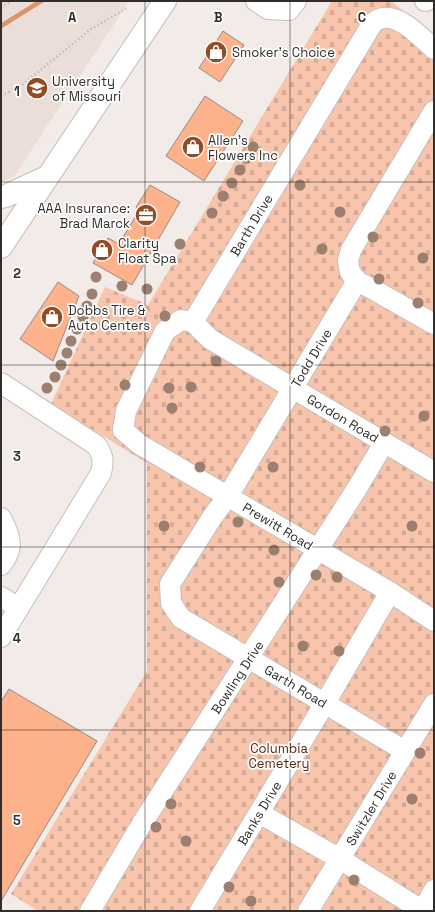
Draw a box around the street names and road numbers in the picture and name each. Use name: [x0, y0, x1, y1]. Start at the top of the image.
street label: Barth Drive: [226, 191, 277, 259]
street label: Todd Drive: [287, 326, 336, 391]
street label: Gordon Road: [304, 390, 382, 447]
street label: Prewitt Road: [239, 499, 316, 554]
street label: Bowling Drive: [207, 637, 267, 717]
street label: Garth Road: [261, 661, 330, 712]
street label: Switzler Drive: [342, 768, 400, 849]
street label: Banks Drive: [234, 778, 285, 849]

